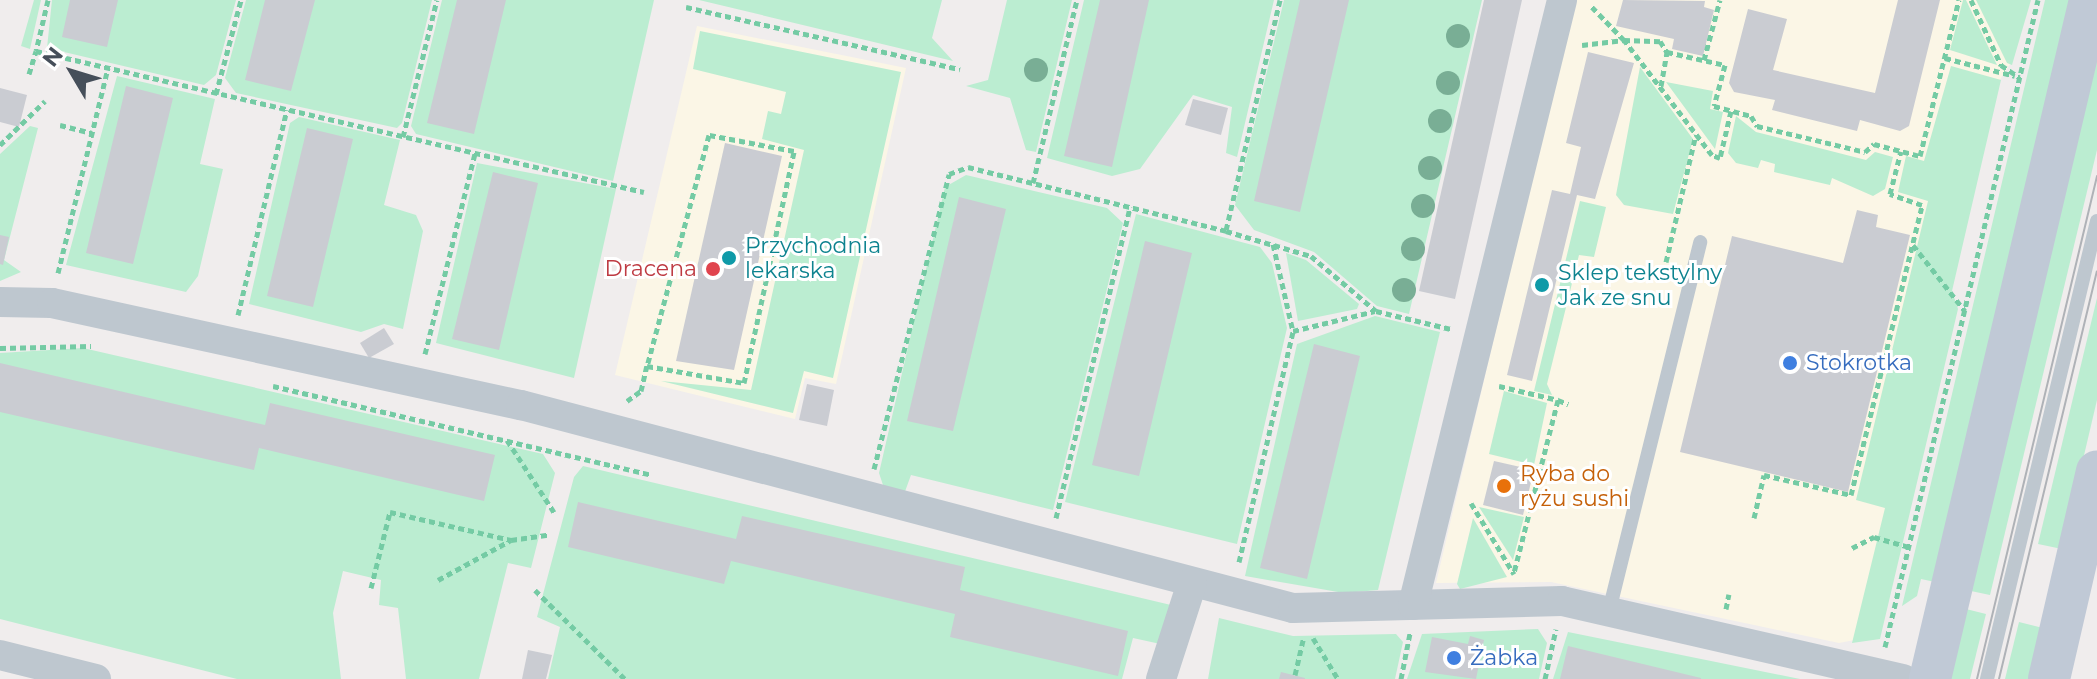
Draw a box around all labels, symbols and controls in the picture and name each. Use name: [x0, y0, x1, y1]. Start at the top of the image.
north arrow: [32, 32, 112, 112]
text: N: [37, 42, 69, 72]
place label: Przychodnia lekarska: [745, 232, 881, 284]
marker: Przychodnia lekarska: [720, 249, 738, 267]
place label: Dracena: [605, 256, 697, 282]
place label: Sklep tekstylny Jak ze snu: [1558, 259, 1722, 310]
marker: Dracena: [704, 260, 722, 278]
marker: Sklep tekstylny Jak ze snu: [1533, 276, 1551, 294]
place label: Stokrotka: [1806, 350, 1912, 376]
marker: Stokrotka: [1781, 354, 1799, 372]
place label: Ryba do ryżu sushi: [1520, 460, 1629, 512]
marker: Ryba do ryżu sushi: [1495, 477, 1513, 495]
place label: Żabka: [1470, 645, 1538, 671]
marker: Żabka: [1445, 649, 1463, 667]

